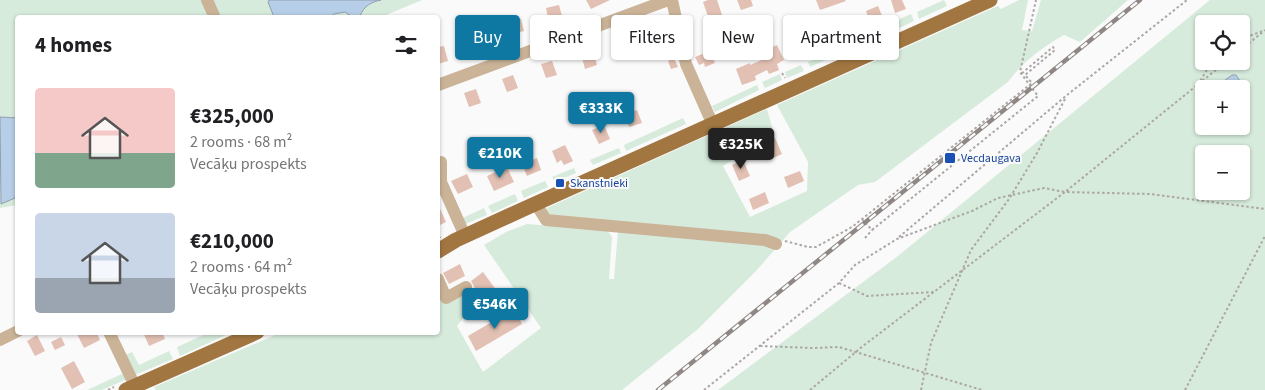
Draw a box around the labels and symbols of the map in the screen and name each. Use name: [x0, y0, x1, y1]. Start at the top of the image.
pin: €333K: [566, 92, 636, 134]
pin: €325K: [706, 128, 776, 170]
pin: €210K: [465, 136, 535, 179]
place label: Vecdaugava: [961, 150, 1021, 167]
marker: Vecdaugava: [943, 151, 957, 165]
place label: Skanstnieki: [570, 175, 628, 192]
marker: Skanstnieki: [554, 177, 566, 189]
pin: €546K: [460, 288, 530, 330]

